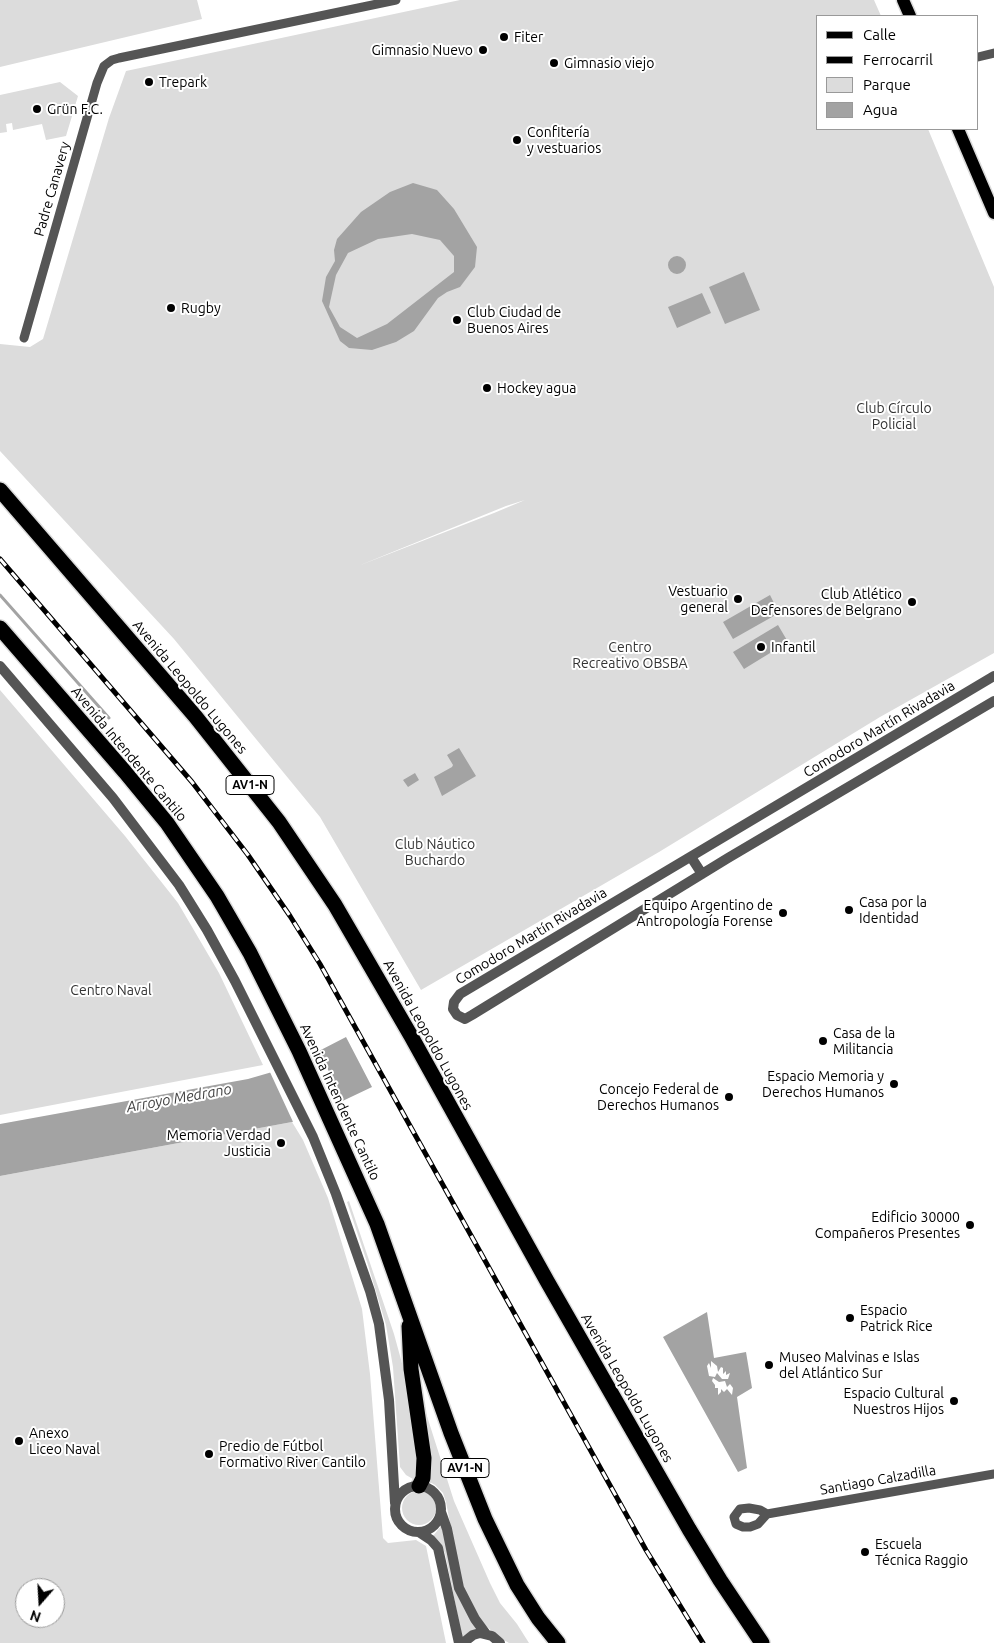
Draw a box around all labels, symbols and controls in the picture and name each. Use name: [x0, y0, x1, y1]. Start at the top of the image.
legend: [816, 15, 979, 130]
text: Calle: [863, 26, 896, 43]
place label: Fiter: [514, 29, 543, 45]
marker: Fiter: [498, 31, 510, 43]
place label: Gimnasio Nuevo: [371, 42, 473, 58]
marker: Gimnasio Nuevo: [477, 44, 489, 56]
text: Ferrocarril: [863, 51, 933, 68]
place label: Gimnasio viejo: [564, 55, 654, 71]
marker: Gimnasio viejo: [548, 57, 560, 69]
place label: Trepark: [159, 74, 207, 90]
marker: Trepark: [143, 76, 155, 88]
text: Parque: [863, 76, 911, 93]
place label: Grün F.C.: [47, 101, 103, 117]
text: Agua: [863, 101, 898, 118]
marker: Grün F.C.: [31, 103, 43, 115]
place label: Confitería y vestuarios: [527, 124, 601, 156]
marker: Confitería y vestuarios: [511, 134, 523, 146]
street label: Padre Canavery: [30, 140, 74, 238]
place label: Rugby: [181, 300, 221, 316]
marker: Rugby: [165, 302, 177, 314]
place label: Club Ciudad de Buenos Aires: [467, 304, 561, 336]
marker: Club Ciudad de Buenos Aires: [451, 314, 463, 326]
place label: Hockey agua: [497, 380, 576, 396]
marker: Hockey agua: [481, 382, 493, 394]
park label: Club Círculo Policial: [856, 400, 932, 432]
place label: Vestuario general: [668, 583, 728, 616]
place label: Club Atlético Defensores de Belgrano: [751, 586, 902, 618]
marker: Vestuario general: [732, 593, 744, 605]
marker: Club Atlético Defensores de Belgrano: [906, 596, 918, 608]
street label: Avenida Leopoldo Lugones: [129, 617, 251, 757]
park label: Centro Recreativo OBSBA: [572, 639, 688, 672]
place label: Infantil: [771, 639, 816, 655]
marker: Infantil: [755, 641, 767, 653]
street label: Comodoro Martín Rivadavia: [800, 677, 958, 781]
street label: Avenida Intendente Cantilo: [68, 683, 190, 825]
road number: AV1-N: [226, 776, 274, 794]
park label: Club Náutico Buchardo: [395, 836, 475, 869]
street label: Comodoro Martín Rivadavia: [452, 884, 610, 988]
place label: Casa por la Identidad: [859, 894, 927, 926]
place label: Equipo Argentino de Antropología Forense: [636, 897, 773, 930]
marker: Casa por la Identidad: [843, 904, 855, 916]
marker: Equipo Argentino de Antropología Forense: [777, 907, 789, 919]
street label: Avenida Leopoldo Lugones: [380, 957, 476, 1113]
park label: Centro Naval: [70, 982, 152, 998]
street label: Avenida Intendente Cantilo: [296, 1021, 384, 1183]
place label: Casa de la Militancia: [833, 1025, 895, 1058]
marker: Casa de la Militancia: [817, 1035, 829, 1047]
place label: Espacio Memoria y Derechos Humanos: [762, 1068, 884, 1100]
marker: Espacio Memoria y Derechos Humanos: [888, 1078, 900, 1090]
water label: Arroyo Medrano: [125, 1080, 233, 1116]
place label: Concejo Federal de Derechos Humanos: [597, 1081, 719, 1114]
marker: Concejo Federal de Derechos Humanos: [723, 1091, 735, 1103]
place label: Memoria Verdad Justicia: [167, 1127, 271, 1160]
marker: Memoria Verdad Justicia: [275, 1137, 287, 1149]
place label: Edificio 30000 Compañeros Presentes: [815, 1209, 960, 1242]
marker: Edificio 30000 Compañeros Presentes: [964, 1219, 976, 1231]
place label: Espacio Patrick Rice: [860, 1302, 933, 1334]
street label: Avenida Leopoldo Lugones: [577, 1311, 677, 1465]
marker: Espacio Patrick Rice: [844, 1312, 856, 1324]
place label: Museo Malvinas e Islas del Atlántico Sur: [779, 1349, 920, 1381]
marker: Museo Malvinas e Islas del Atlántico Sur: [763, 1359, 775, 1371]
place label: Espacio Cultural Nuestros Hijos: [844, 1385, 944, 1418]
marker: Espacio Cultural Nuestros Hijos: [948, 1395, 960, 1407]
place label: Anexo Liceo Naval: [29, 1425, 100, 1458]
marker: Anexo Liceo Naval: [13, 1435, 25, 1447]
place label: Predio de Fútbol Formativo River Cantilo: [219, 1438, 366, 1470]
marker: Predio de Fútbol Formativo River Cantilo: [203, 1448, 215, 1460]
road number: AV1-N: [441, 1459, 489, 1478]
street label: Santiago Calzadilla: [819, 1462, 937, 1498]
place label: Escuela Técnica Raggio: [875, 1536, 968, 1568]
marker: Escuela Técnica Raggio: [859, 1546, 871, 1558]
north arrow: [15, 1578, 65, 1628]
text: N: [28, 1607, 43, 1626]

